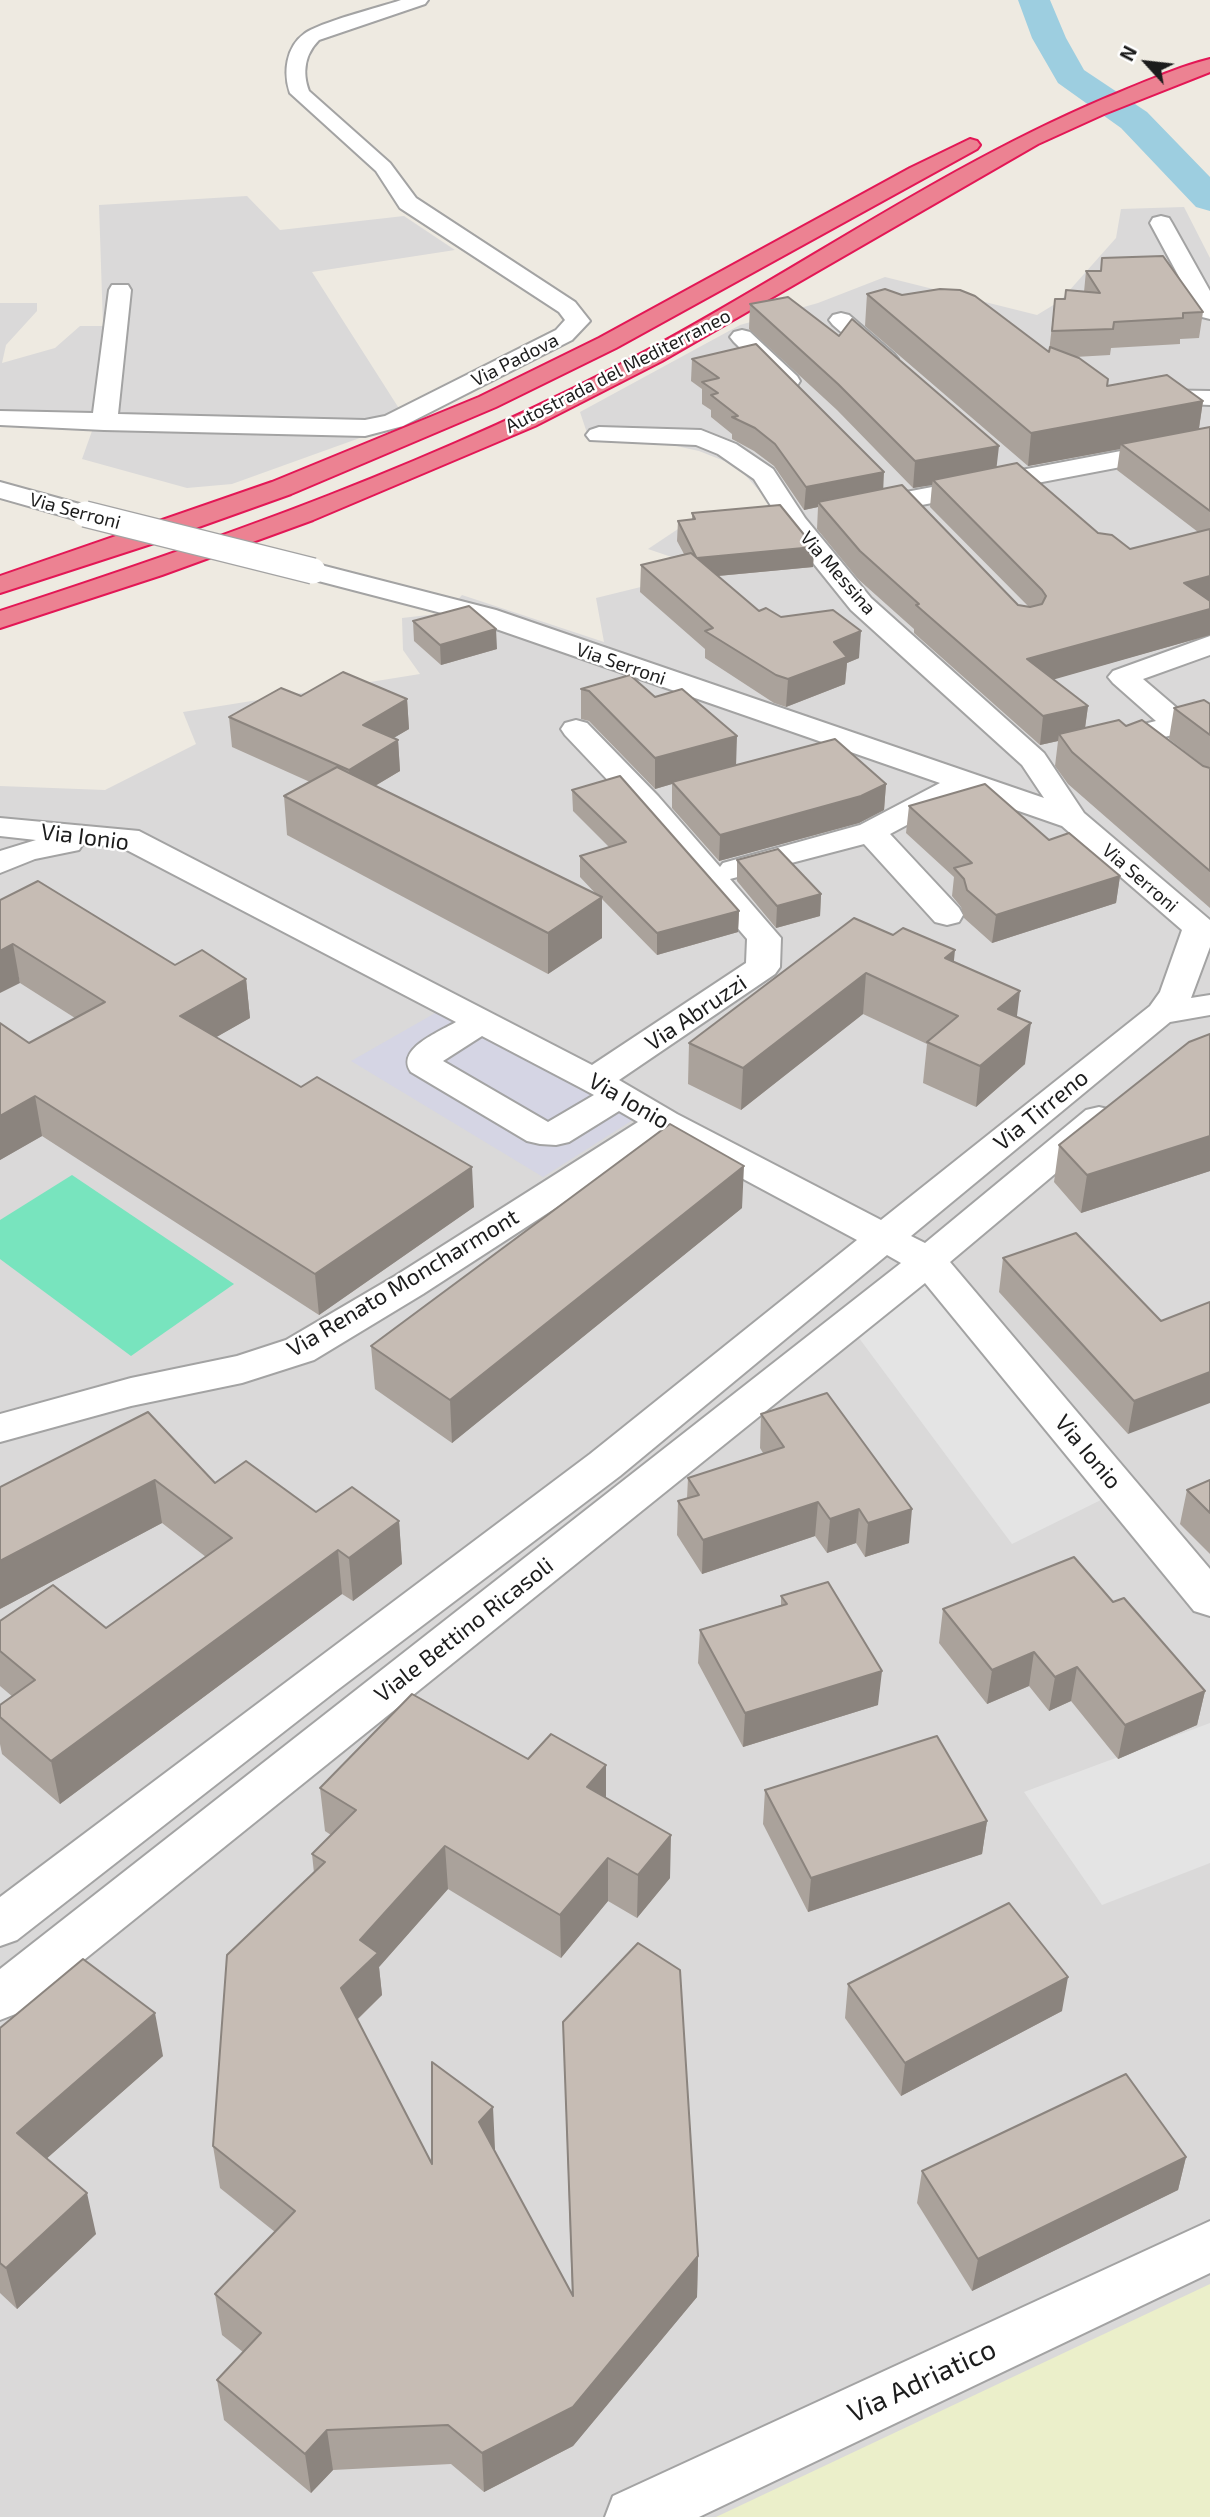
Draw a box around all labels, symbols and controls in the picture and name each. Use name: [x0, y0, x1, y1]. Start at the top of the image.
north arrow: [1112, 28, 1182, 98]
text: N: [1114, 42, 1141, 65]
street label: Autostrada del Mediterraneo: [502, 304, 734, 438]
street label: Via Padova: [468, 328, 562, 392]
street label: Via Serroni: [27, 488, 123, 534]
street label: Via Messina: [796, 527, 880, 619]
street label: Via Serroni: [573, 638, 669, 690]
street label: Via Ionio: [39, 818, 131, 856]
street label: Via Serroni: [1097, 839, 1183, 917]
street label: Via Abruzzi: [640, 969, 752, 1057]
street label: Via Tirreno: [988, 1064, 1094, 1156]
street label: Via Ionio: [584, 1067, 674, 1135]
street label: Via Renato Moncharmont: [282, 1203, 524, 1363]
street label: Via Ionio: [1049, 1409, 1127, 1495]
street label: Viale Bettino Ricasoli: [369, 1552, 559, 1708]
street label: Via Adriatico: [843, 2332, 1001, 2430]

